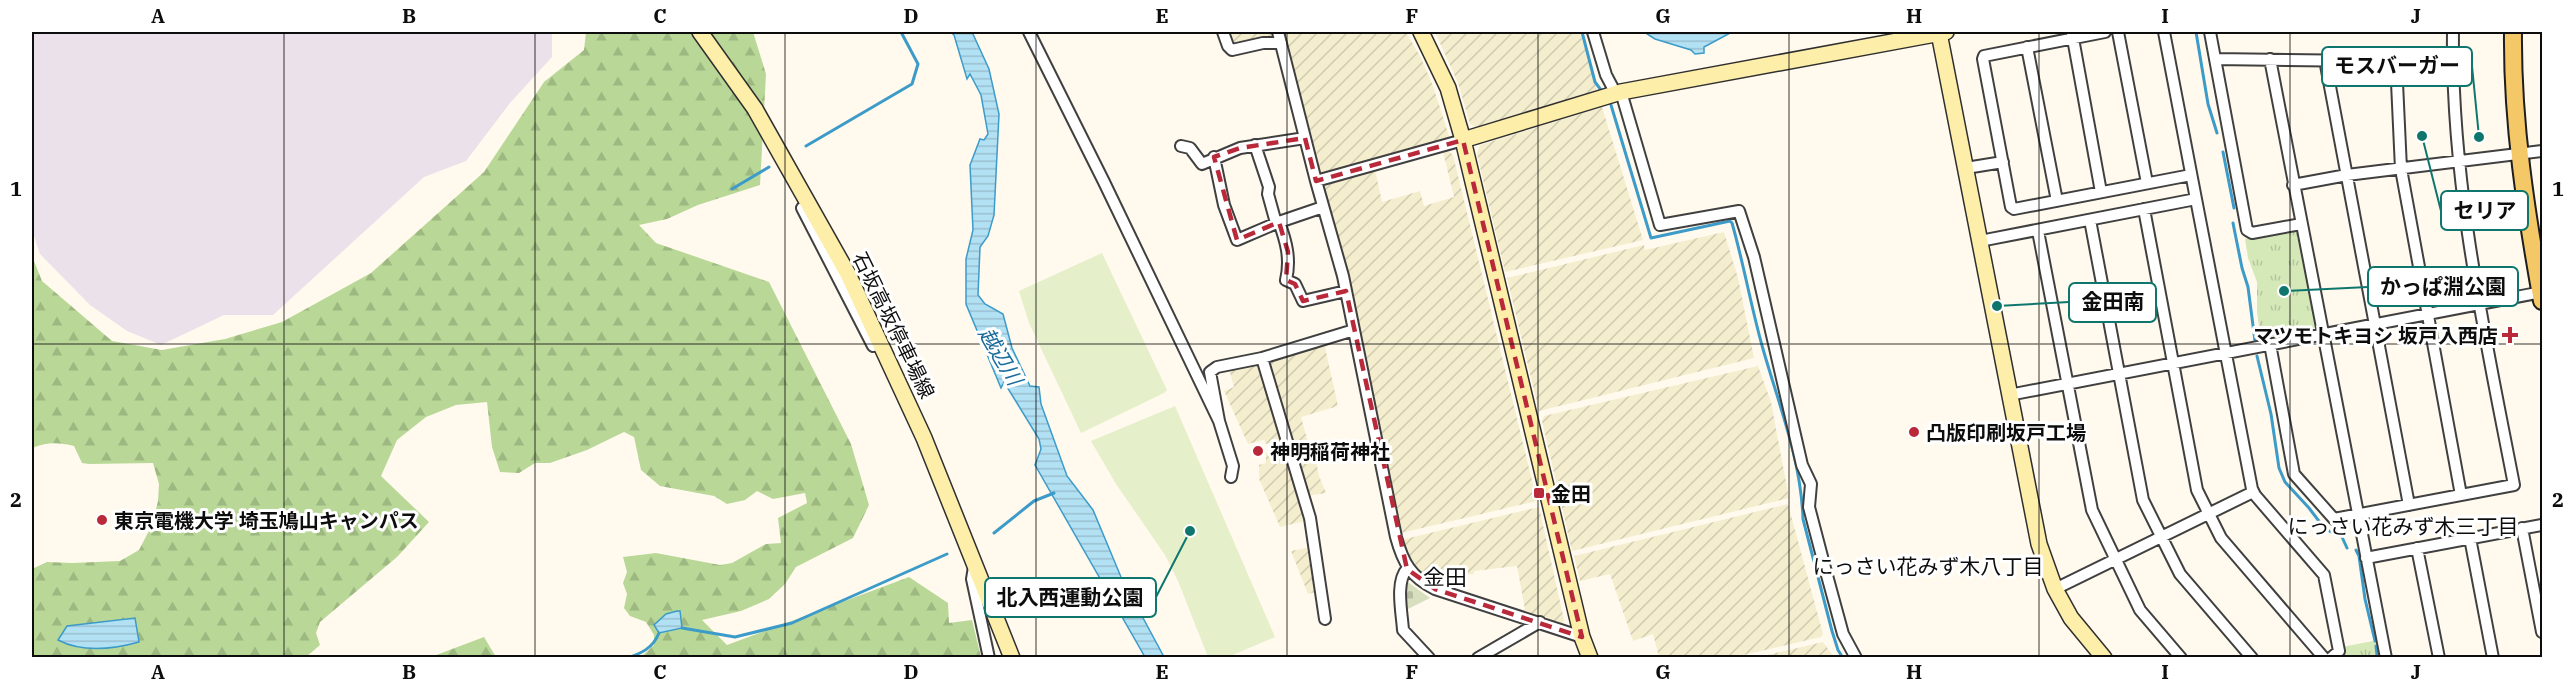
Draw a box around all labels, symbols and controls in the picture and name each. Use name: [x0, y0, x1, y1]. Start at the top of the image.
text: A: [151, 2, 165, 29]
text: B: [402, 2, 416, 29]
text: C: [653, 2, 667, 29]
text: D: [903, 2, 919, 29]
text: E: [1155, 2, 1169, 29]
text: F: [1406, 2, 1418, 29]
text: G: [1655, 2, 1671, 29]
text: H: [1906, 2, 1922, 29]
text: I: [2161, 2, 2169, 29]
text: J: [2411, 2, 2421, 29]
callout: モスバーガー: [2322, 47, 2472, 86]
text: モスバーガー: [2334, 51, 2460, 79]
text: 1: [10, 175, 22, 202]
text: 1: [2552, 175, 2564, 202]
callout: セリア: [2441, 191, 2528, 230]
text: セリア: [2454, 196, 2517, 224]
street label: 石坂高坂停車場線: [847, 247, 941, 403]
callout: かっぱ淵公園: [2368, 267, 2518, 306]
text: かっぱ淵公園: [2380, 272, 2506, 300]
callout: 金田南: [2069, 283, 2156, 322]
text: 金田南: [2082, 287, 2145, 315]
water label: 越辺川: [973, 322, 1030, 392]
place label: マツモトキヨシ 坂戸入西店: [2253, 322, 2498, 349]
marker: マツモトキヨシ 坂戸入西店: [2503, 328, 2517, 342]
place label: 凸版印刷坂戸工場: [1926, 419, 2086, 446]
marker: 凸版印刷坂戸工場: [1907, 425, 1921, 439]
place label: 神明稲荷神社: [1270, 438, 1390, 465]
marker: 神明稲荷神社: [1251, 444, 1265, 458]
place label: 金田: [1551, 480, 1591, 507]
text: 2: [10, 486, 22, 513]
marker: 金田: [1532, 486, 1546, 500]
text: 2: [2552, 486, 2564, 513]
place label: 東京電機大学 埼玉鳩山キャンパス: [114, 507, 419, 534]
district label: にっさい花みず木三丁目: [2288, 512, 2519, 540]
marker: 東京電機大学 埼玉鳩山キャンパス: [95, 513, 109, 527]
district label: にっさい花みず木八丁目: [1813, 552, 2044, 580]
district label: 金田: [1423, 562, 1467, 591]
callout: 北入西運動公園: [985, 578, 1156, 617]
text: 北入西運動公園: [997, 583, 1144, 611]
text: A: [151, 658, 165, 685]
text: B: [402, 658, 416, 685]
text: C: [653, 658, 667, 685]
text: D: [903, 658, 919, 685]
text: E: [1155, 658, 1169, 685]
text: F: [1406, 658, 1418, 685]
text: G: [1655, 658, 1671, 685]
text: H: [1906, 658, 1922, 685]
text: I: [2161, 658, 2169, 685]
text: J: [2411, 658, 2421, 685]

